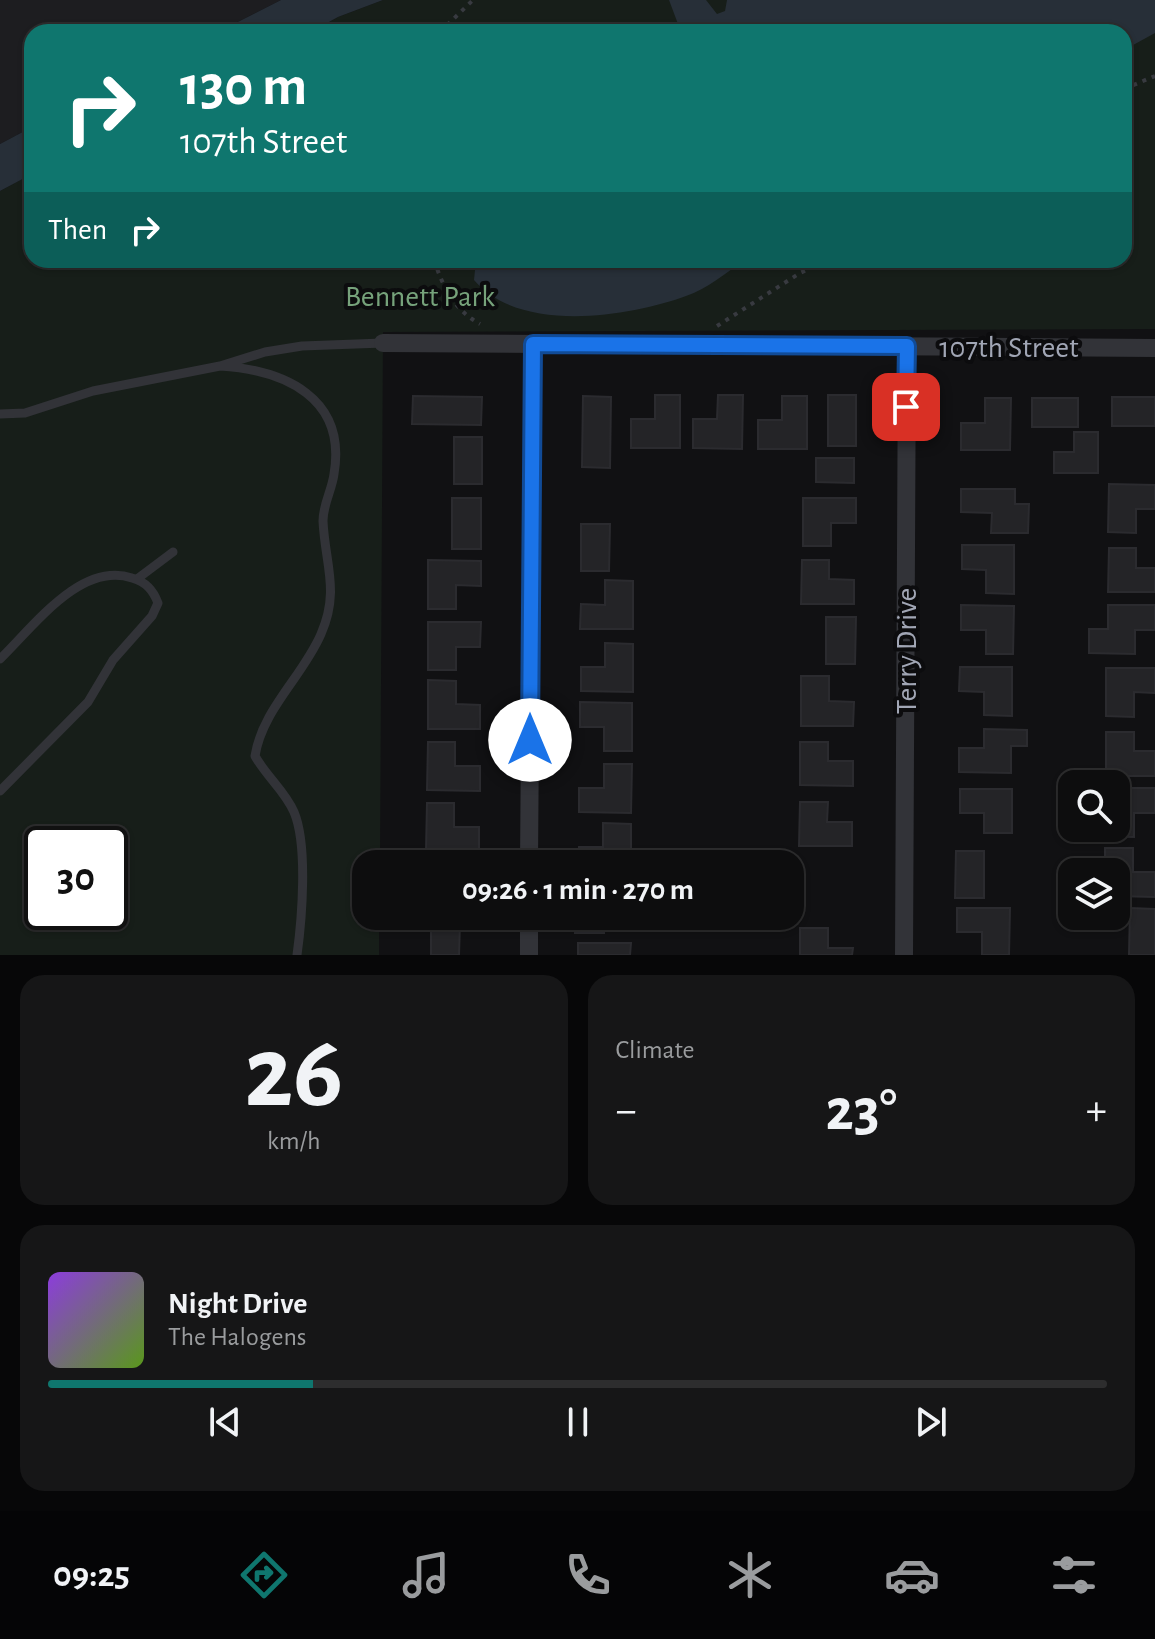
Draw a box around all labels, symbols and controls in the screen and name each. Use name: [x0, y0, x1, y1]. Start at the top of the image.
icon: right: [48, 56, 152, 160]
text: 130 m: [180, 59, 307, 115]
text: 107th Street: [180, 124, 347, 160]
icon: right: [123, 208, 167, 252]
text: Then: [48, 215, 107, 245]
park label: Bennett Park: [345, 282, 495, 312]
street label: 107th Street: [939, 333, 1079, 363]
pin: [872, 373, 940, 441]
icon: arrive: [884, 385, 928, 429]
street label: Terry Drive: [892, 588, 922, 714]
position arrow: [488, 698, 572, 782]
map controls: [1058, 770, 1130, 930]
button: search: [1058, 770, 1130, 842]
speed limit sign: 30: [24, 826, 128, 930]
button: layers: [1058, 858, 1130, 930]
text: 09:26 · 1 min · 270 m: [462, 875, 694, 905]
text: 26: [244, 1022, 343, 1126]
text: Climate: [616, 1037, 694, 1063]
text: 23°: [825, 1081, 897, 1141]
text: −: [616, 1089, 637, 1133]
text: +: [1086, 1089, 1107, 1133]
text: km/h: [267, 1128, 321, 1154]
text: Night Drive: [168, 1289, 307, 1319]
text: The Halogens: [168, 1324, 306, 1350]
icon: previous: [203, 1400, 247, 1444]
icon: pause: [556, 1400, 600, 1444]
icon: next: [909, 1400, 953, 1444]
icon: directions: [236, 1547, 292, 1603]
icon: music: [398, 1547, 454, 1603]
icon: phone: [560, 1547, 616, 1603]
icon: climate: [722, 1547, 778, 1603]
icon: car: [884, 1547, 940, 1603]
icon: filters: [1046, 1547, 1102, 1603]
text: 09:25: [53, 1557, 130, 1593]

